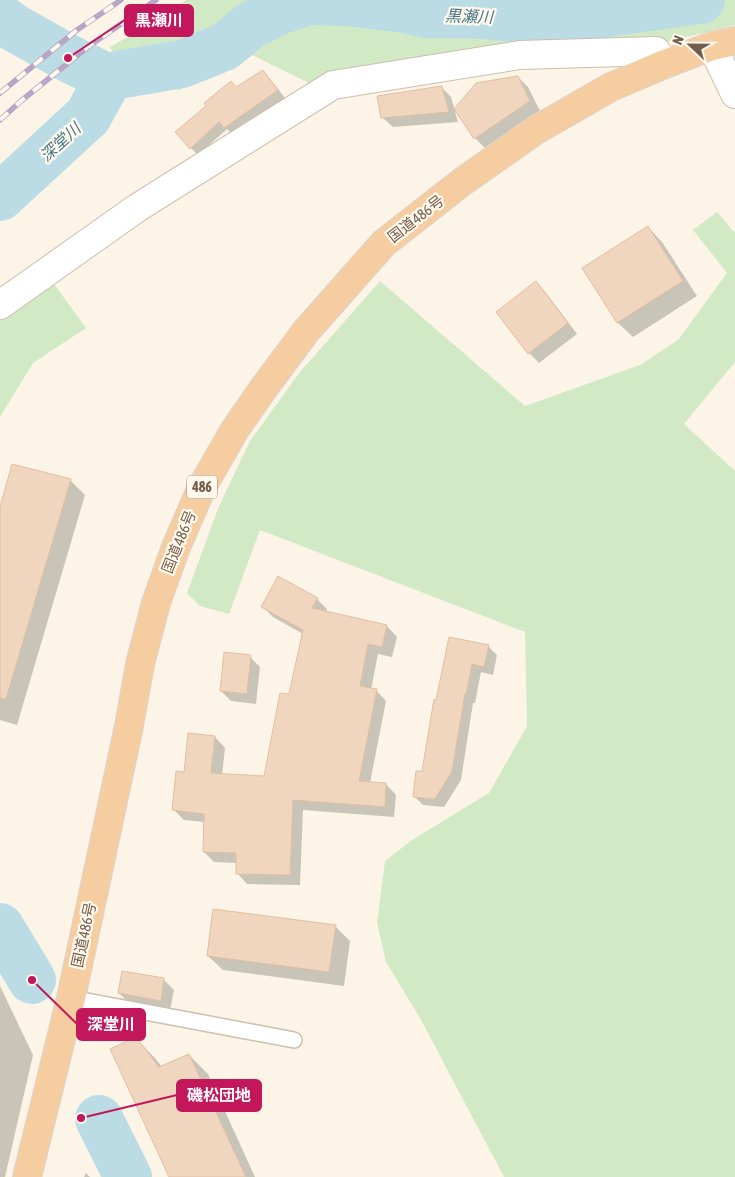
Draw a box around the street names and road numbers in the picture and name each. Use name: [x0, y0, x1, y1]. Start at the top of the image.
street label: 国道486号: [384, 192, 447, 246]
road number: 486: [187, 476, 217, 498]
street label: 国道486号: [158, 508, 199, 576]
street label: 国道486号: [68, 901, 99, 969]

